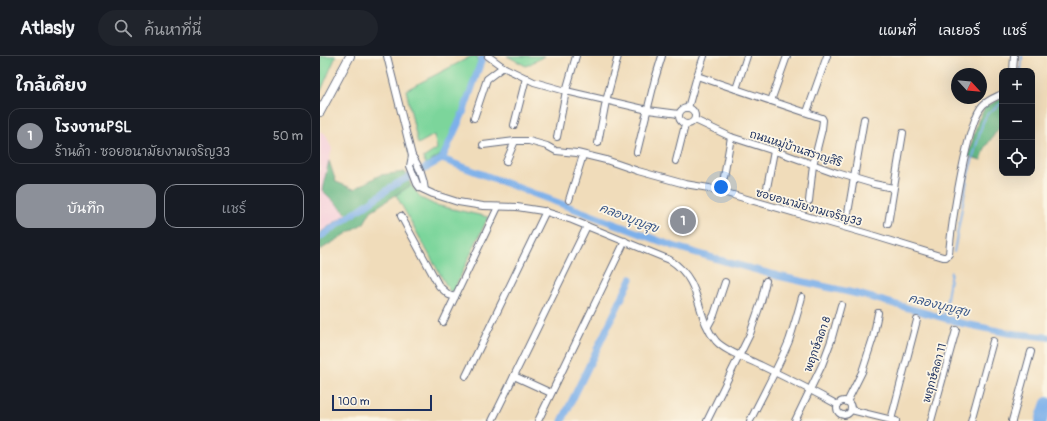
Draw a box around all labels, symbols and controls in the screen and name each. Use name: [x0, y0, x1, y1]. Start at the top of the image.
search box: [98, 10, 378, 46]
text: Atlasly: [20, 16, 74, 40]
icon: search: [112, 17, 134, 39]
text: ค้นหาที่นี่: [144, 21, 202, 40]
text: แผนที่: [878, 22, 916, 39]
text: เลเยอร์: [938, 22, 980, 39]
text: แชร์: [1002, 22, 1027, 39]
north arrow: [951, 68, 987, 104]
map controls: [999, 68, 1035, 176]
button: +: [999, 68, 1035, 104]
text: ใกล้เคียง: [16, 75, 87, 96]
button: −: [999, 104, 1035, 140]
text: โรงงานPSL: [55, 118, 132, 137]
street label: ถนนหมู่บ้านสราญสิริ: [747, 126, 845, 172]
text: 1: [27, 128, 33, 144]
text: 50 m: [273, 128, 303, 144]
button: locate: [999, 140, 1035, 176]
text: ร้านค้า · ซอยอนามัยงามเจริญ33: [55, 144, 230, 160]
your location: [711, 177, 731, 197]
button: บันทึก: [16, 184, 156, 228]
button: แชร์: [164, 184, 304, 228]
street label: ซอยอนามัยงามเจริญ33: [754, 185, 864, 229]
water label: คลองบุญสุข: [597, 200, 661, 238]
pin: 1: [670, 206, 696, 236]
water label: คลองบุญสุข: [907, 291, 972, 321]
street label: พฤกษ์ลดา 8: [800, 313, 835, 374]
street label: พฤกษ์ลดา 11: [918, 341, 950, 405]
scale bar: [332, 393, 432, 412]
text: 100 m: [338, 395, 369, 408]

